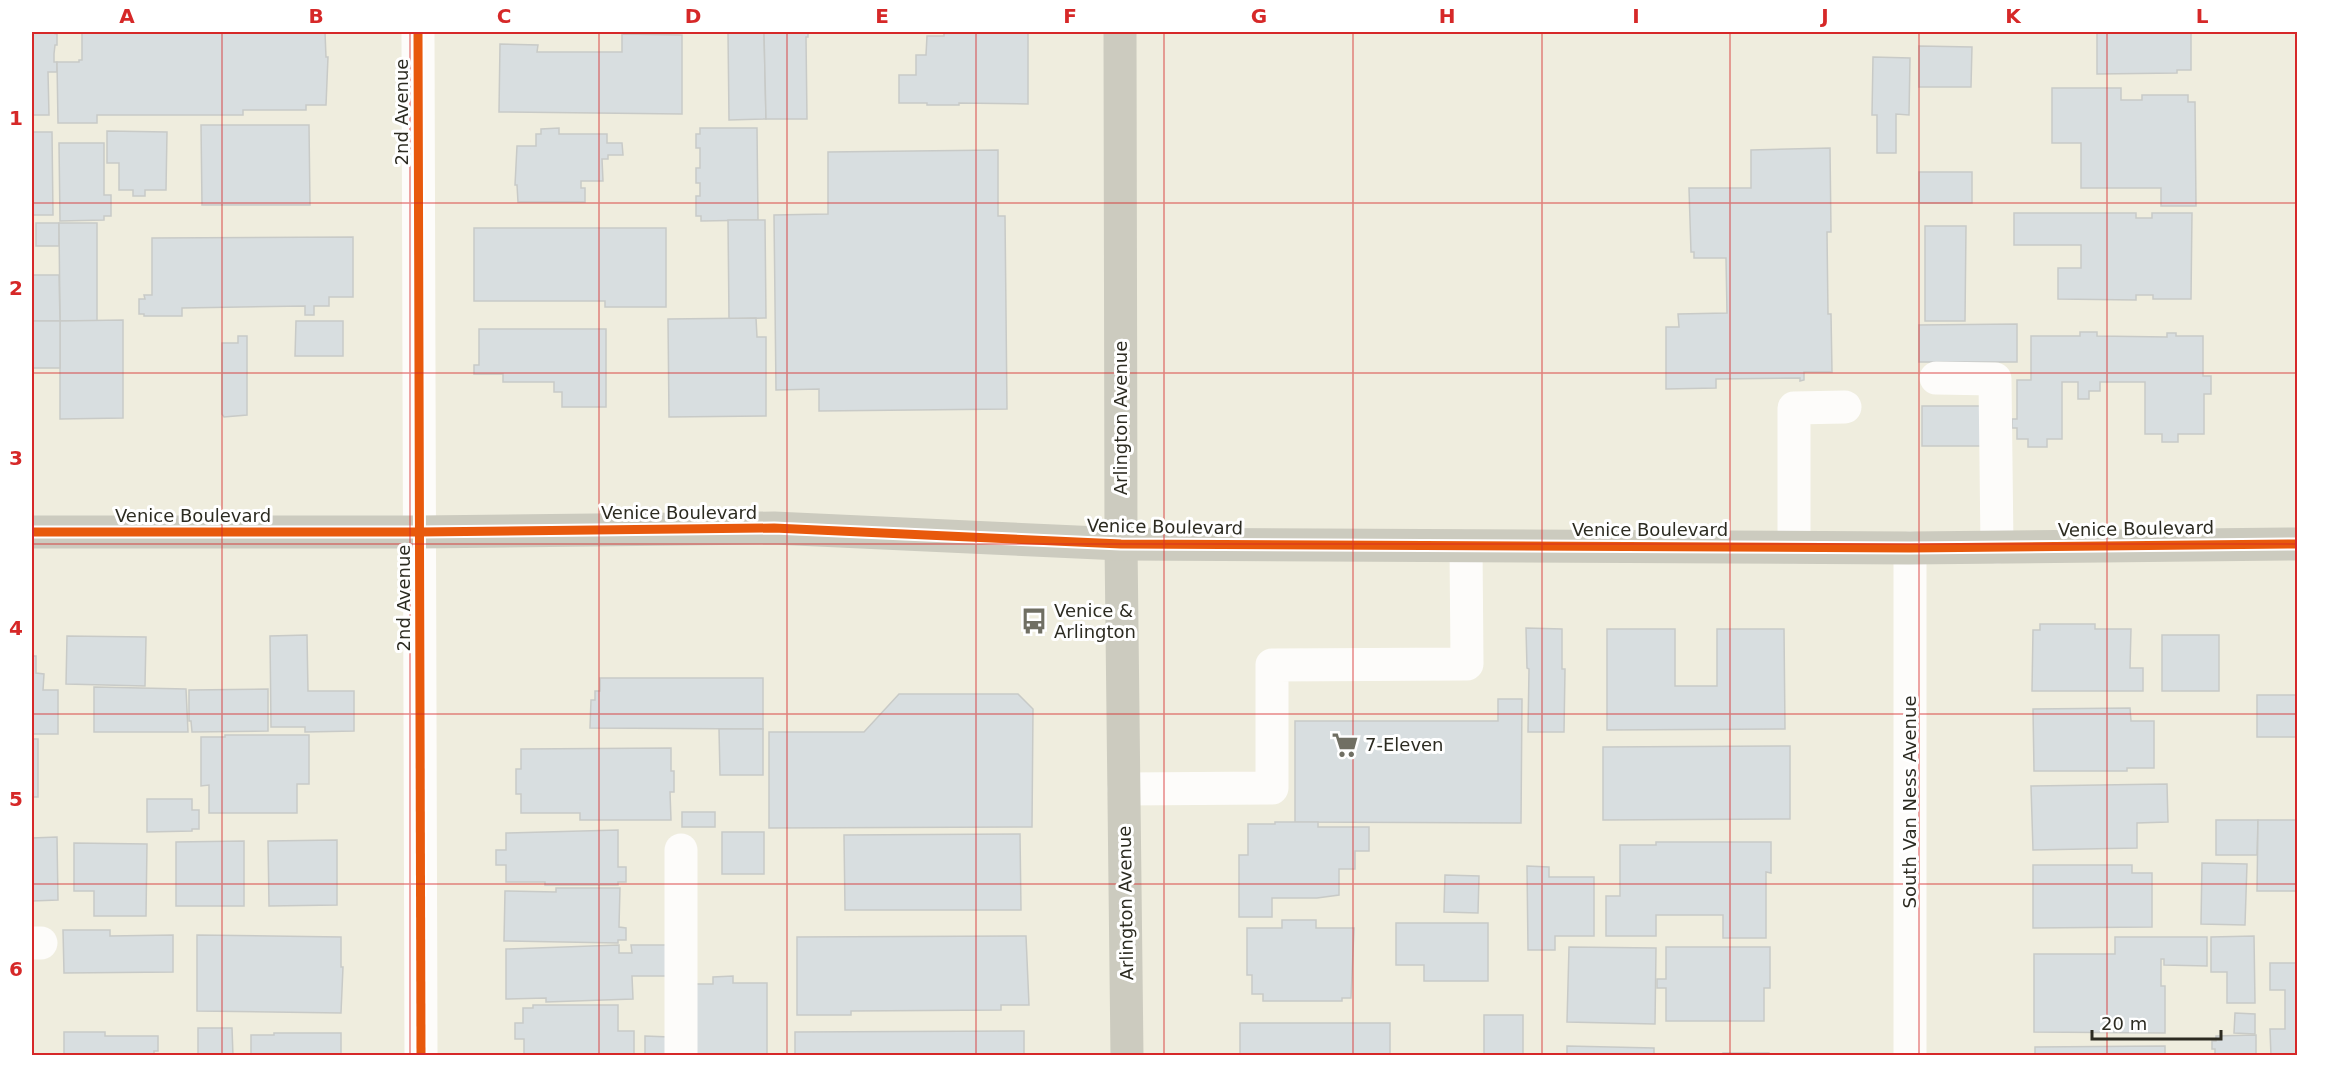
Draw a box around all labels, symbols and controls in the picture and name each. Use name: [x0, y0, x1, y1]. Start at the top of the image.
text: A: [119, 4, 135, 28]
text: B: [308, 4, 324, 28]
text: C: [497, 4, 511, 28]
text: D: [685, 4, 701, 28]
text: E: [875, 4, 889, 28]
text: F: [1063, 4, 1077, 28]
text: G: [1251, 4, 1267, 28]
text: H: [1439, 4, 1455, 28]
text: I: [1632, 4, 1640, 28]
text: J: [1819, 4, 1829, 28]
text: K: [2005, 4, 2022, 28]
text: L: [2196, 4, 2209, 28]
street label: 2nd Avenue: [391, 59, 412, 165]
text: 1: [9, 106, 23, 130]
text: 2: [9, 276, 23, 300]
street label: Arlington Avenue: [1110, 341, 1131, 495]
text: 3: [9, 446, 23, 470]
street label: Venice Boulevard: [601, 502, 757, 523]
street label: Venice Boulevard: [115, 505, 271, 526]
street label: Venice Boulevard: [1087, 515, 1243, 538]
street label: Venice Boulevard: [2058, 517, 2214, 540]
street label: Venice Boulevard: [1572, 519, 1728, 540]
street label: 2nd Avenue: [393, 545, 414, 651]
place label: Venice & Arlington: [1054, 600, 1136, 642]
bus stop icon: Venice & Arlington: [1019, 606, 1049, 636]
text: 4: [9, 616, 23, 640]
street label: South Van Ness Avenue: [1899, 695, 1920, 909]
supermarket icon: 7-Eleven: [1330, 730, 1360, 760]
place label: 7-Eleven: [1365, 734, 1444, 755]
text: 5: [9, 787, 23, 811]
street label: Arlington Avenue: [1114, 826, 1137, 981]
text: 6: [9, 957, 23, 981]
scale bar: [2092, 1003, 2221, 1041]
text: 20 m: [2101, 1013, 2147, 1034]

